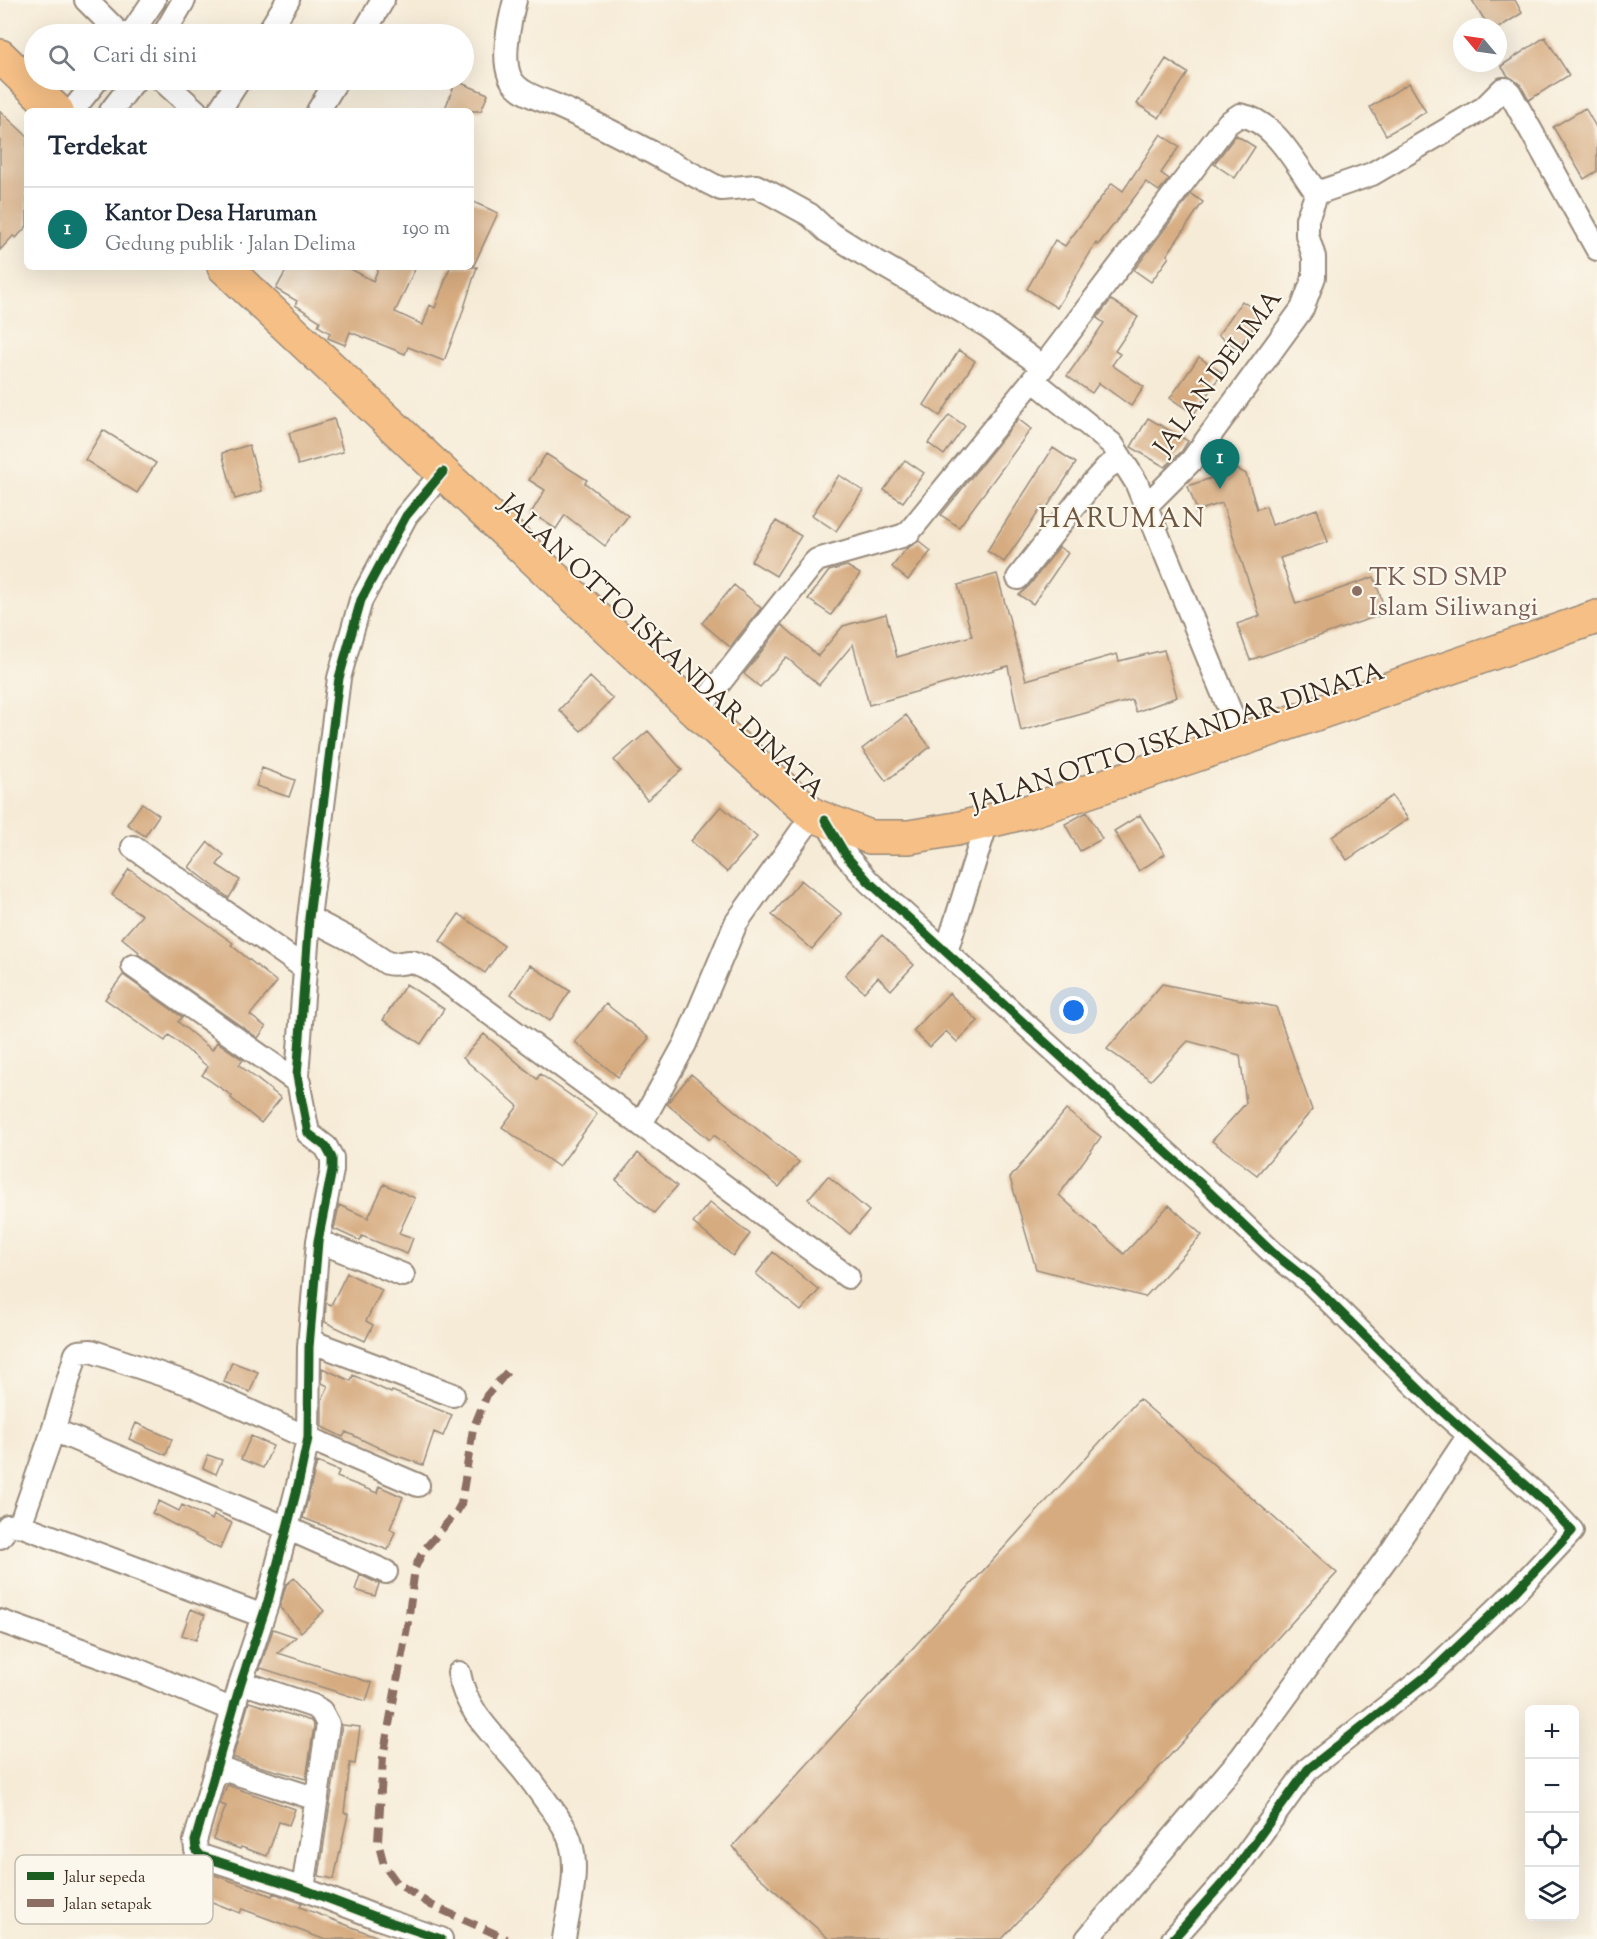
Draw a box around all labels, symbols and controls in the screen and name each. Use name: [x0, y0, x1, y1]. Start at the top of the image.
north arrow: [1453, 18, 1507, 72]
search box: [24, 24, 474, 90]
icon: search: [45, 41, 78, 74]
text: Cari di sini: [93, 41, 197, 73]
text: Terdekat: [48, 129, 147, 166]
text: Kantor Desa Haruman: [105, 199, 317, 231]
text: 1: [64, 215, 71, 244]
text: 190 m: [402, 215, 450, 244]
text: Gedung publik · Jalan Delima: [105, 231, 356, 260]
street label: JALAN DELIMA: [1145, 283, 1292, 466]
pin: 1: [1200, 440, 1240, 489]
street label: JALAN OTTO ISKANDAR DINATA: [489, 485, 832, 809]
district label: HARUMAN: [1038, 500, 1206, 540]
place label: TK SD SMP Islam Siliwangi: [1369, 560, 1538, 627]
marker: TK SD SMP Islam Siliwangi: [1350, 584, 1364, 598]
street label: JALAN OTTO ISKANDAR DINATA: [964, 654, 1389, 823]
your location: [1059, 996, 1088, 1025]
map controls: [1525, 1705, 1579, 1921]
button: +: [1525, 1705, 1579, 1759]
button: −: [1525, 1759, 1579, 1813]
button: locate: [1525, 1813, 1579, 1867]
legend: [15, 1855, 213, 1924]
text: Jalur sepeda: [63, 1867, 146, 1890]
button: layers: [1525, 1867, 1579, 1921]
text: Jalan setapak: [63, 1894, 152, 1917]

